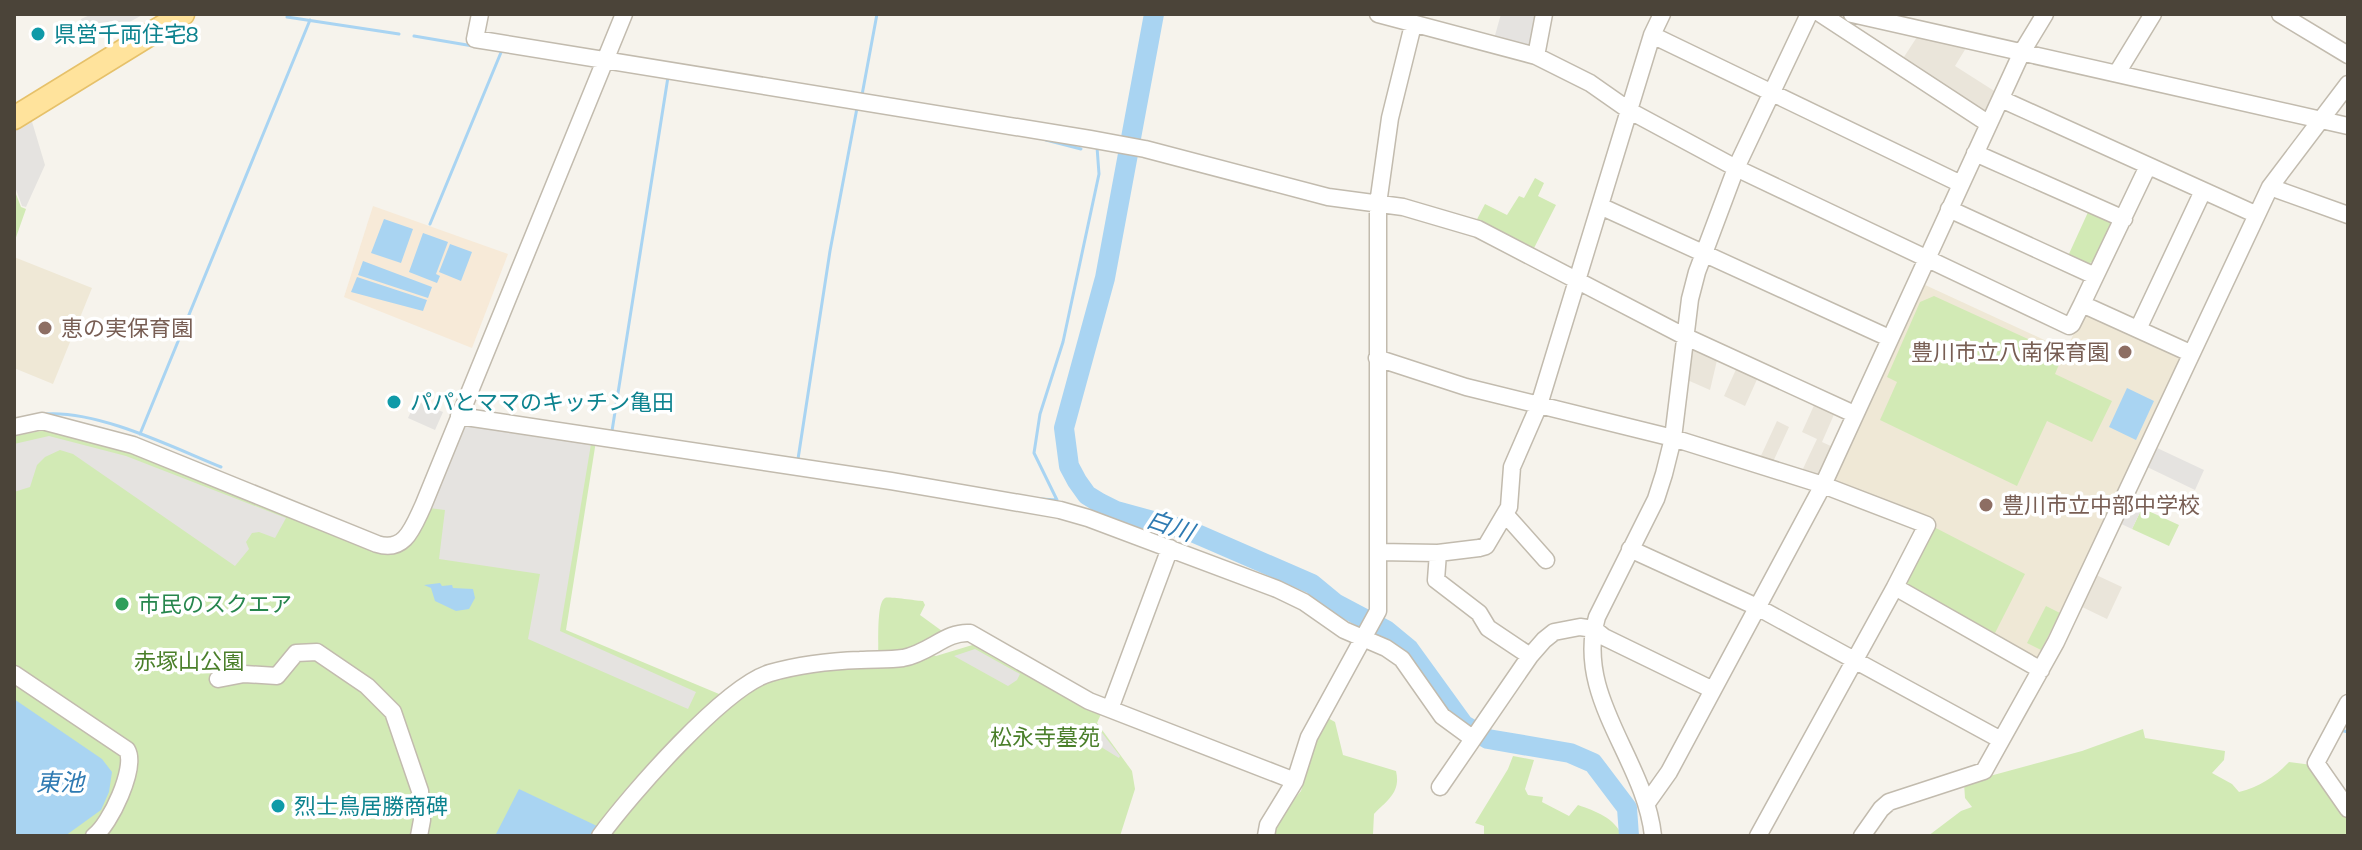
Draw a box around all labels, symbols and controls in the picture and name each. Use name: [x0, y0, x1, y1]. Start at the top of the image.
place label: 県営千両住宅8: [54, 17, 198, 51]
marker: 県営千両住宅8: [29, 25, 47, 43]
place label: 恵の実保育園: [61, 311, 193, 345]
marker: 恵の実保育園: [36, 319, 54, 337]
place label: 豊川市立八南保育園: [1911, 335, 2109, 369]
marker: 豊川市立八南保育園: [2116, 343, 2134, 361]
place label: パパとママのキッチン亀田: [410, 385, 674, 419]
marker: パパとママのキッチン亀田: [385, 393, 403, 411]
place label: 豊川市立中部中学校: [2002, 488, 2200, 522]
marker: 豊川市立中部中学校: [1977, 496, 1995, 514]
water label: 白川: [1142, 500, 1202, 551]
place label: 市民のスクエア: [138, 587, 292, 621]
marker: 市民のスクエア: [113, 595, 131, 613]
park label: 赤塚山公園: [134, 644, 244, 678]
park label: 松永寺墓苑: [990, 720, 1100, 754]
water label: 東池: [36, 764, 86, 800]
place label: 烈士鳥居勝商碑: [294, 789, 448, 823]
marker: 烈士鳥居勝商碑: [269, 797, 287, 815]

